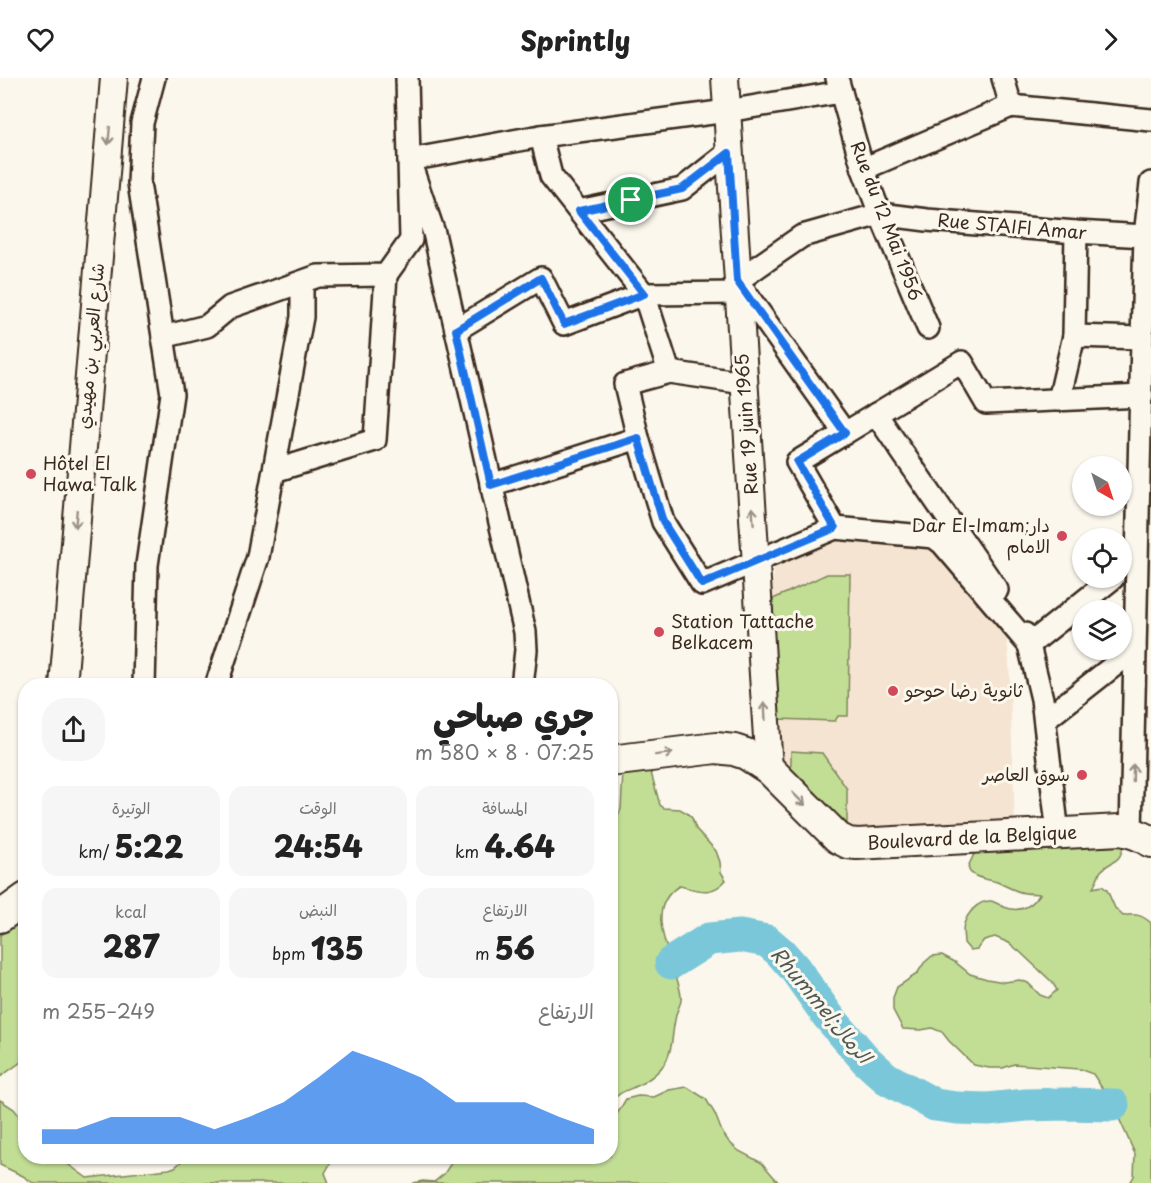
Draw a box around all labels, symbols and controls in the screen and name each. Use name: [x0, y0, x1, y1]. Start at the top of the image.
text: Sprintly: [521, 19, 630, 60]
icon: heart: [24, 23, 57, 56]
icon: forward: [1094, 23, 1127, 56]
one-way arrow: [103, 126, 114, 146]
street label: Rue du 12 Mai 1956: [845, 137, 930, 304]
pin: [605, 174, 656, 225]
icon: arrive: [614, 183, 647, 216]
street label: Rue STAIFI Amar: [937, 206, 1089, 246]
street label: شارع العربي بن مهيدي: [69, 262, 114, 430]
street label: Rue 19 juin 1965: [727, 353, 764, 496]
place label: Hôtel El Hawa Talk: [43, 449, 137, 497]
north arrow: [1072, 456, 1132, 516]
map controls: [1072, 456, 1132, 660]
marker: Hôtel El Hawa Talk: [24, 467, 38, 481]
one-way arrow: [747, 507, 758, 527]
one-way arrow: [70, 508, 81, 528]
place label: Dar El-Imam;دار الامام: [912, 511, 1050, 561]
button: locate: [1072, 528, 1132, 588]
marker: Dar El-Imam;دار الامام: [1055, 529, 1069, 543]
button: layers: [1072, 600, 1132, 660]
place label: Station Tattache Belkacem: [671, 607, 814, 655]
marker: Station Tattache Belkacem: [652, 625, 666, 639]
place label: ثانوية رضا حوحو: [904, 676, 1024, 703]
marker: ثانوية رضا حوحو: [886, 684, 900, 698]
text: جري صباحي: [433, 689, 594, 739]
button: share: [42, 698, 105, 761]
one-way arrow: [759, 701, 770, 721]
text: 07:25 · 8 × 580 m: [415, 737, 594, 767]
one-way arrow: [654, 749, 674, 760]
place label: سوق العاصر: [981, 760, 1070, 787]
one-way arrow: [1127, 764, 1138, 784]
marker: سوق العاصر: [1075, 768, 1089, 782]
one-way arrow: [791, 791, 806, 806]
text: الوتيرة: [112, 795, 150, 819]
text: الوقت: [299, 795, 337, 819]
text: المسافة: [482, 795, 528, 819]
street label: Boulevard de la Belgique: [866, 818, 1078, 855]
text: 5:22: [114, 823, 183, 868]
text: 24:54: [273, 823, 363, 868]
text: 4.64: [484, 823, 555, 868]
text: /km: [79, 839, 114, 863]
text: km: [455, 839, 484, 863]
text: النبض: [299, 897, 337, 921]
text: الارتفاع: [483, 897, 527, 921]
text: kcal: [115, 899, 147, 923]
text: 287: [103, 923, 160, 968]
text: 135: [311, 925, 364, 970]
text: 56: [495, 925, 535, 970]
water label: Rhummel;الرمال: [764, 940, 881, 1071]
text: bpm: [272, 941, 311, 965]
text: m: [475, 941, 495, 965]
text: 249–255 m: [42, 996, 155, 1026]
text: الارتفاع: [538, 996, 594, 1026]

